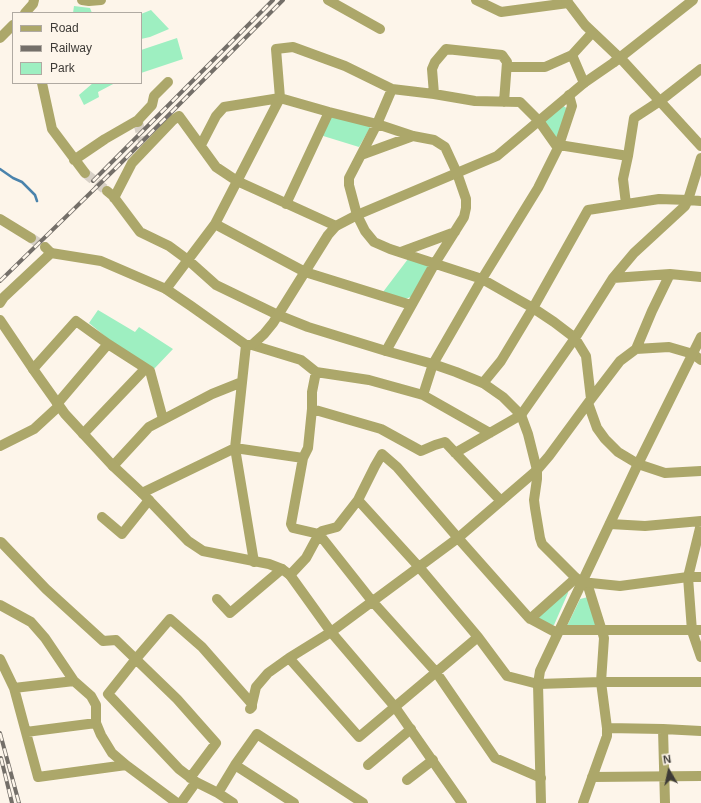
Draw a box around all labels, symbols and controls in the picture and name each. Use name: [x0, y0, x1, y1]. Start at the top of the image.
legend: [12, 12, 142, 84]
text: Road: [50, 21, 79, 35]
text: Railway: [50, 41, 92, 55]
text: Park: [50, 61, 75, 75]
north arrow: [649, 751, 689, 791]
text: N: [662, 753, 672, 766]

